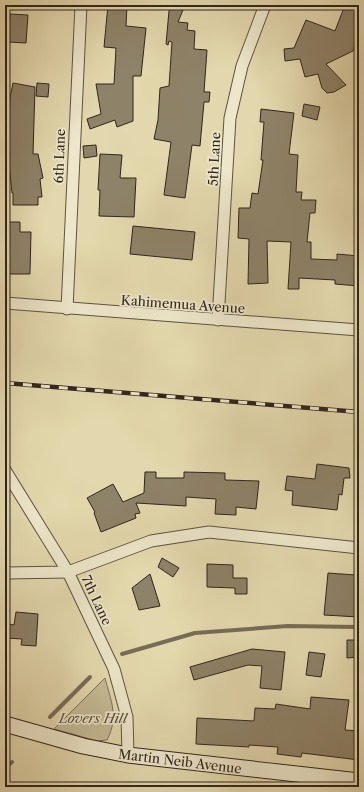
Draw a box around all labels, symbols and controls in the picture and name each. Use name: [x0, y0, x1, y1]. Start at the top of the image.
street label: 6th Lane: [50, 128, 68, 184]
street label: 5th Lane: [205, 132, 223, 186]
street label: Kahimemua Avenue: [120, 292, 246, 316]
street label: 7th Lane: [78, 572, 116, 628]
park label: Lovers Hill: [58, 710, 129, 726]
street label: Martin Neib Avenue: [117, 745, 243, 777]

